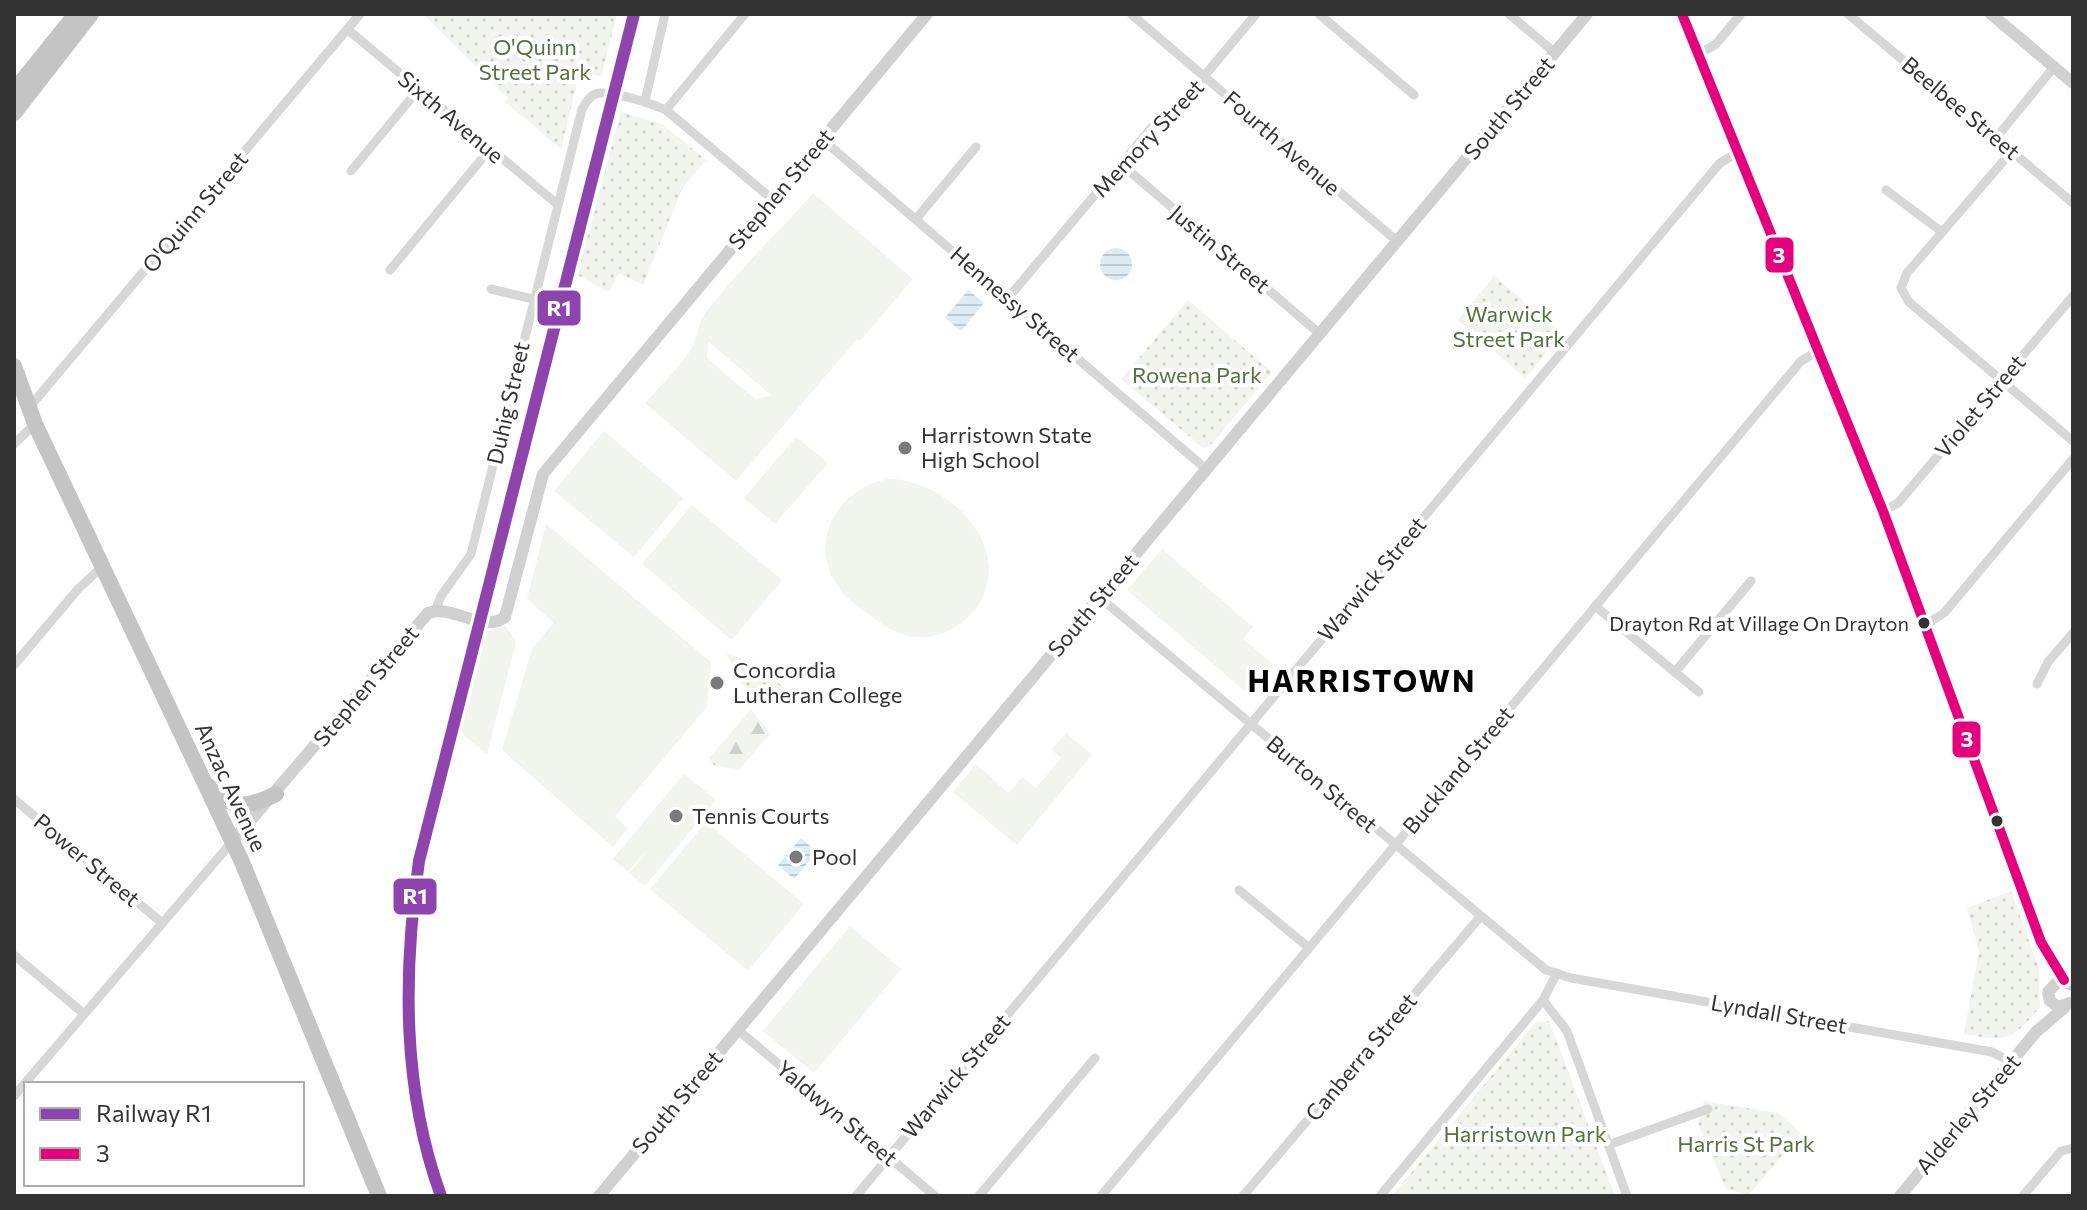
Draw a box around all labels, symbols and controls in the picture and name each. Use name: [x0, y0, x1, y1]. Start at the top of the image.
park label: O'Quinn Street Park: [479, 33, 591, 85]
street label: Beelbee Street: [1897, 50, 2026, 165]
street label: South Street: [1458, 51, 1560, 165]
street label: Sixth Avenue: [393, 65, 510, 169]
street label: Memory Street: [1086, 73, 1209, 202]
street label: Fourth Avenue: [1219, 85, 1346, 201]
street label: Stephen Street: [722, 123, 839, 255]
street label: O'Quinn Street: [136, 146, 253, 278]
street label: Justin Street: [1165, 199, 1276, 298]
line badge: 3: [1764, 236, 1795, 274]
street label: Hennessy Street: [945, 240, 1085, 367]
text: 3: [1773, 241, 1785, 268]
line badge: R1: [536, 289, 582, 327]
text: R1: [546, 294, 572, 321]
park label: Warwick Street Park: [1453, 300, 1565, 352]
street label: Duhig Street: [480, 339, 535, 467]
street label: Violet Street: [1929, 349, 2031, 463]
park label: Rowena Park: [1132, 361, 1262, 388]
place label: Harristown State High School: [921, 421, 1092, 473]
marker: Harristown State High School: [896, 439, 914, 457]
street label: Warwick Street: [1312, 511, 1431, 646]
street label: South Street: [1042, 548, 1144, 662]
place label: Drayton Rd at Village On Drayton: [1609, 611, 1909, 635]
marker: Drayton Rd at Village On Drayton: [1916, 615, 1932, 631]
street label: Stephen Street: [307, 620, 424, 752]
place label: Concordia Lutheran College: [733, 656, 902, 708]
district label: HARRISTOWN: [1248, 661, 1476, 698]
marker: Concordia Lutheran College: [708, 674, 726, 692]
street label: Buckland Street: [1396, 700, 1519, 839]
street label: Anzac Avenue: [190, 718, 273, 855]
line badge: 3: [1951, 720, 1982, 759]
text: 3: [1961, 725, 1973, 752]
street label: Burton Street: [1261, 729, 1383, 838]
place label: Tennis Courts: [692, 802, 829, 829]
street label: Power Street: [29, 807, 146, 912]
marker: Tennis Courts: [667, 807, 685, 825]
unlabelled marker: [1989, 813, 2005, 829]
place label: Pool: [812, 843, 857, 870]
marker: Pool: [787, 848, 805, 866]
line badge: R1: [392, 877, 438, 916]
text: R1: [402, 882, 428, 909]
street label: Canberra Street: [1299, 987, 1422, 1126]
street label: Lyndall Street: [1709, 988, 1849, 1039]
street label: Warwick Street: [896, 1008, 1015, 1143]
street label: South Street: [626, 1045, 728, 1159]
street label: Alderley Street: [1910, 1048, 2026, 1179]
street label: Yaldwyn Street: [771, 1054, 903, 1171]
legend: [24, 1082, 304, 1186]
text: Railway R1: [96, 1098, 211, 1127]
park label: Harristown Park: [1443, 1120, 1607, 1147]
park label: Harris St Park: [1677, 1130, 1815, 1157]
text: 3: [96, 1138, 110, 1167]

